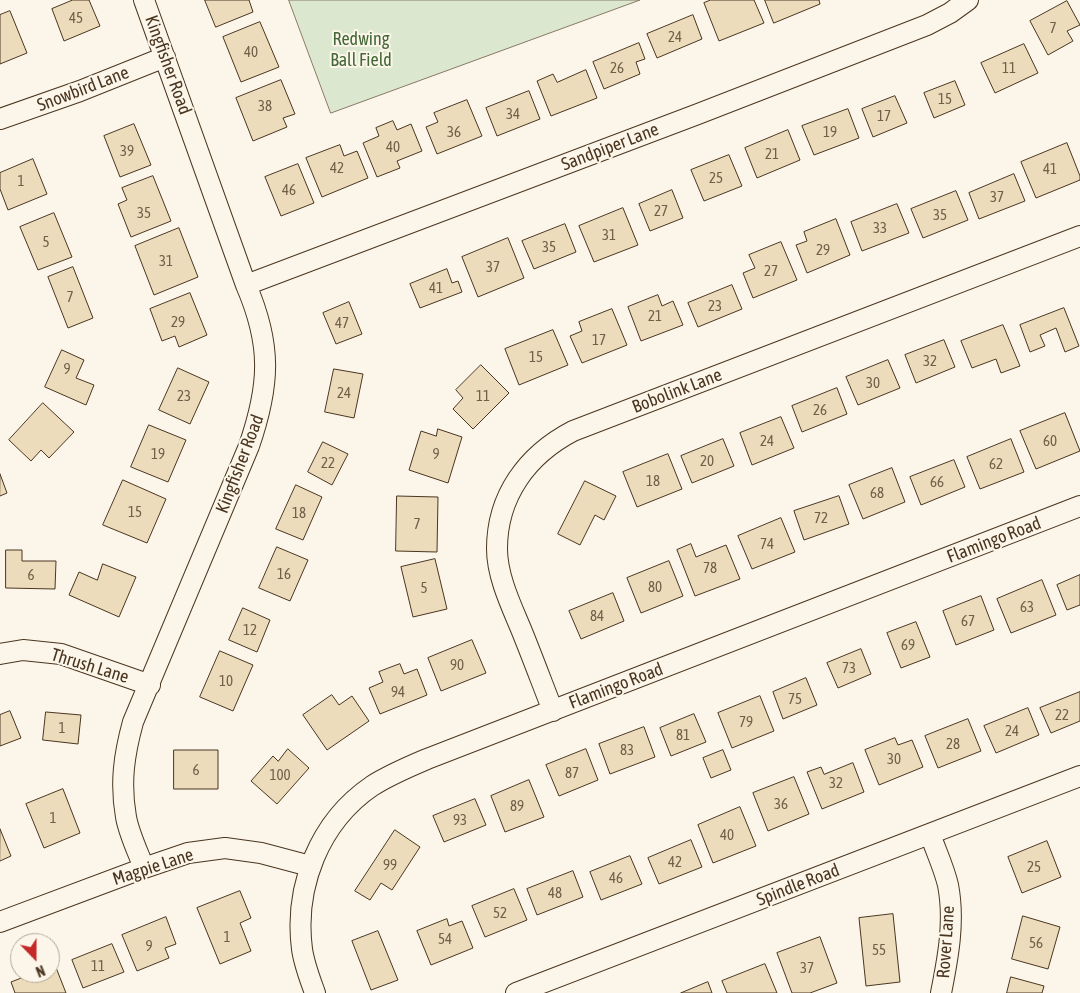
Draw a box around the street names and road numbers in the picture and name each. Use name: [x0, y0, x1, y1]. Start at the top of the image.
street label: Kingfisher Road: [140, 12, 196, 118]
street label: Snowbird Lane: [34, 62, 132, 116]
street label: Sandpiper Lane: [558, 119, 662, 175]
street label: Bobolink Lane: [629, 364, 725, 418]
street label: Kingfisher Road: [211, 412, 269, 516]
street label: Flamingo Road: [944, 512, 1044, 568]
street label: Thrush Lane: [49, 644, 131, 688]
street label: Flamingo Road: [566, 658, 666, 714]
street label: Magpie Lane: [110, 844, 196, 890]
street label: Spindle Road: [753, 859, 843, 911]
street label: Rover Lane: [933, 905, 959, 979]

